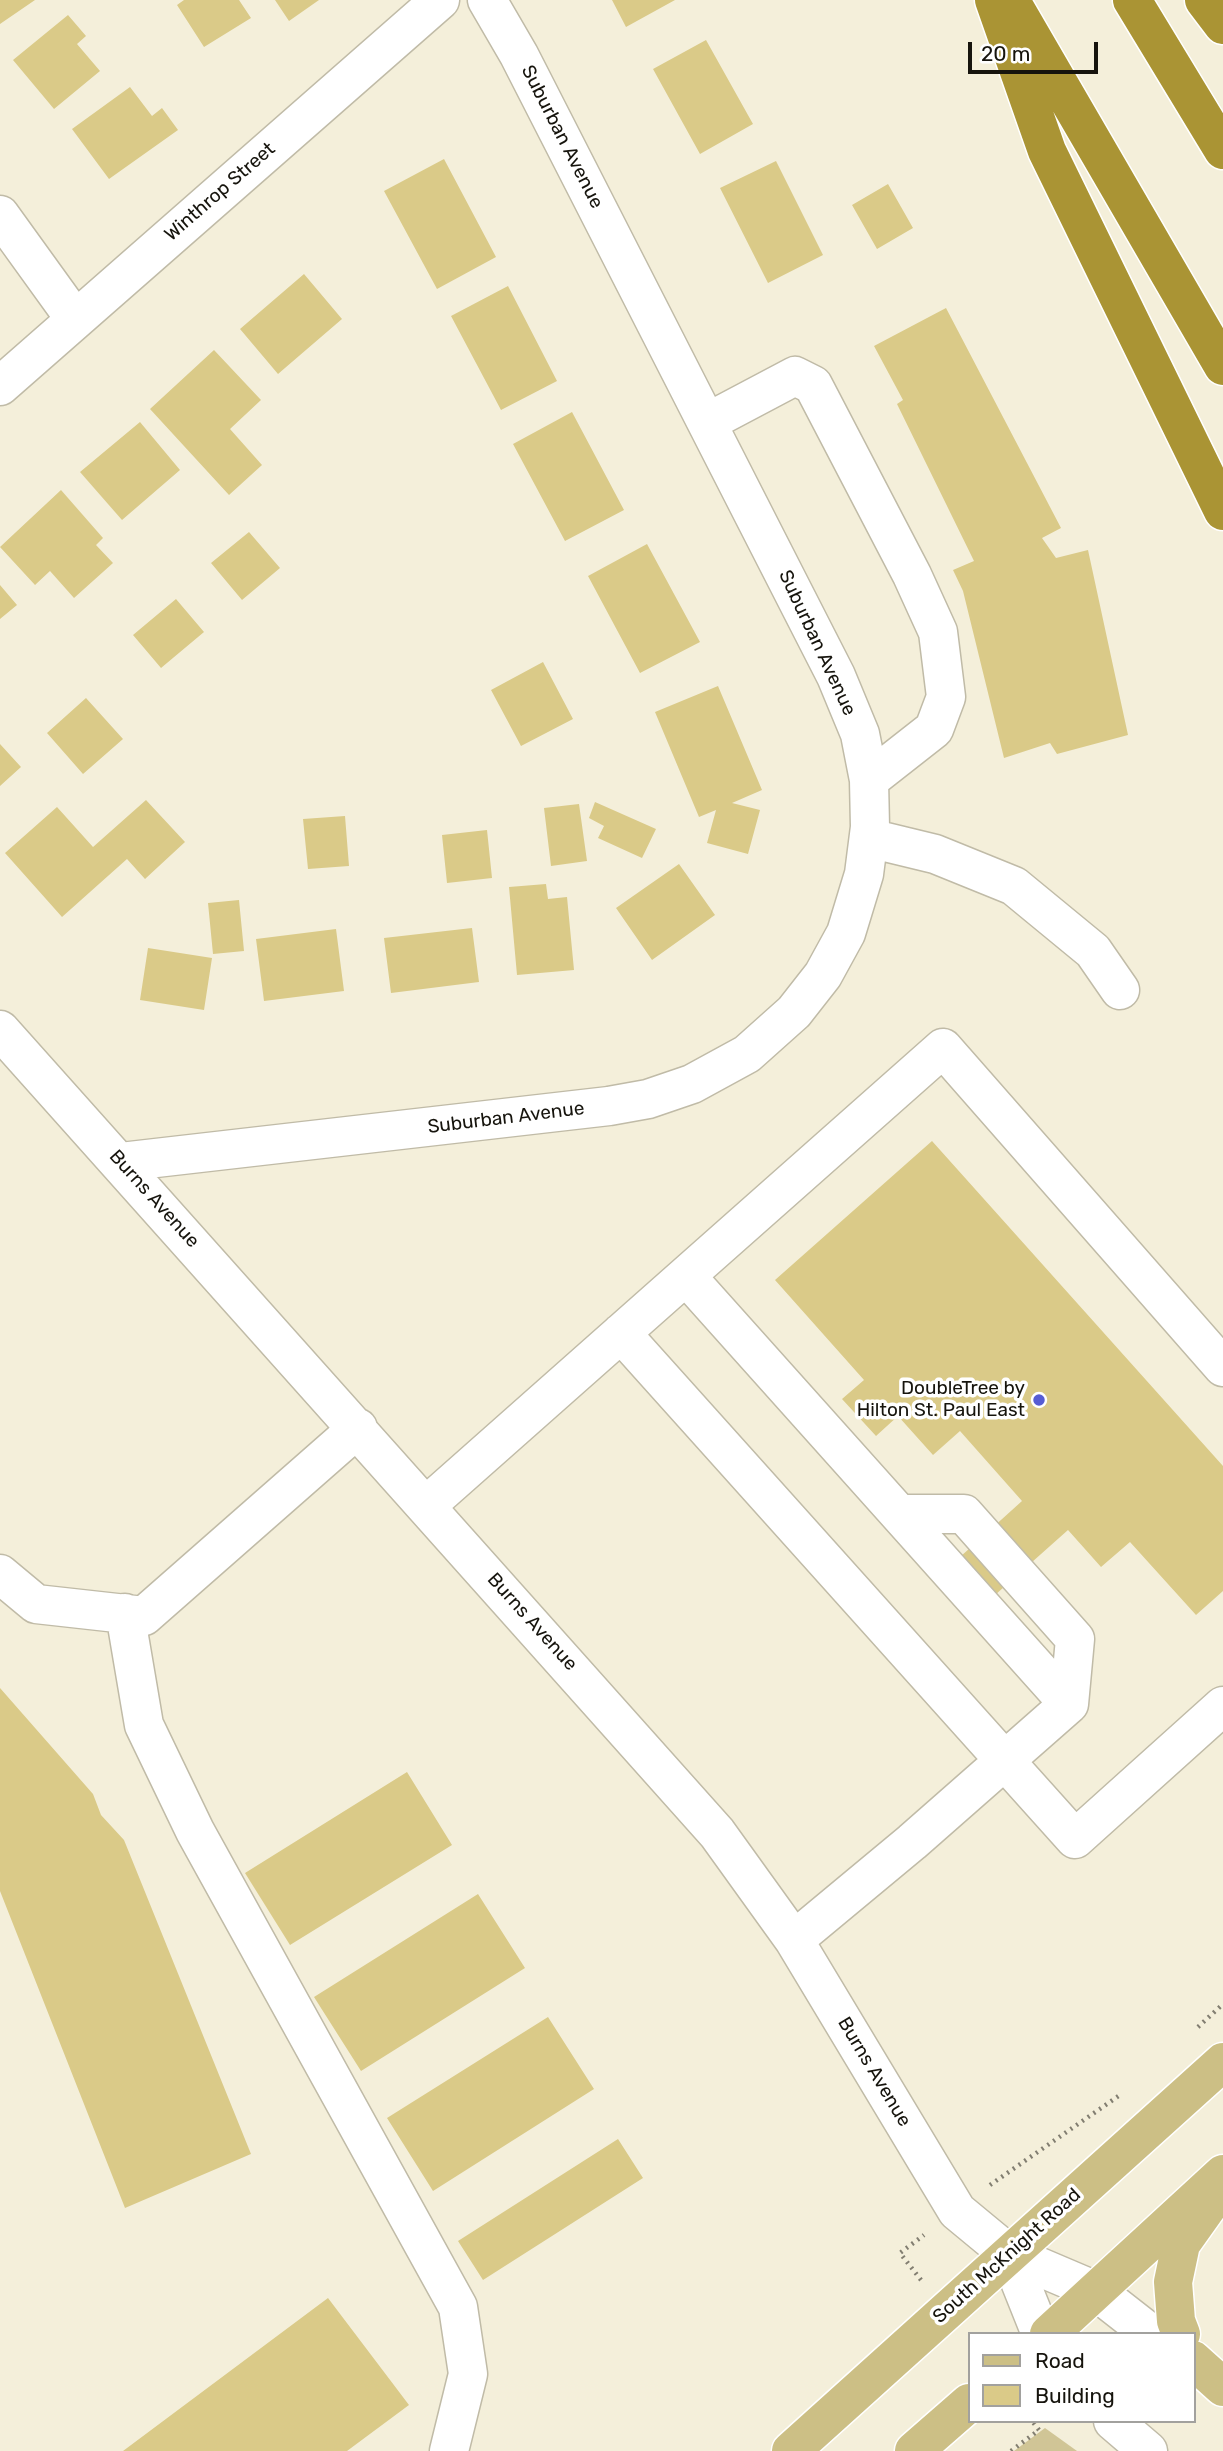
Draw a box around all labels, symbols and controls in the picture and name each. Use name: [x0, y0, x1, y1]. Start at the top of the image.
scale bar: [971, 28, 1100, 72]
text: 20 m: [981, 41, 1030, 66]
street label: Suburban Avenue: [516, 62, 608, 212]
street label: Winthrop Street: [160, 138, 280, 246]
street label: Suburban Avenue: [773, 567, 861, 719]
street label: Suburban Avenue: [426, 1097, 586, 1139]
street label: Burns Avenue: [104, 1145, 204, 1253]
place label: DoubleTree by Hilton St. Paul East: [857, 1378, 1025, 1422]
marker: DoubleTree by Hilton St. Paul East: [1031, 1392, 1047, 1408]
street label: Burns Avenue: [482, 1568, 582, 1676]
street label: Burns Avenue: [832, 2013, 916, 2131]
street label: South McKnight Road: [928, 2184, 1086, 2328]
legend: [968, 2332, 1195, 2423]
text: Road: [1035, 2348, 1085, 2373]
text: Building: [1035, 2383, 1115, 2408]

